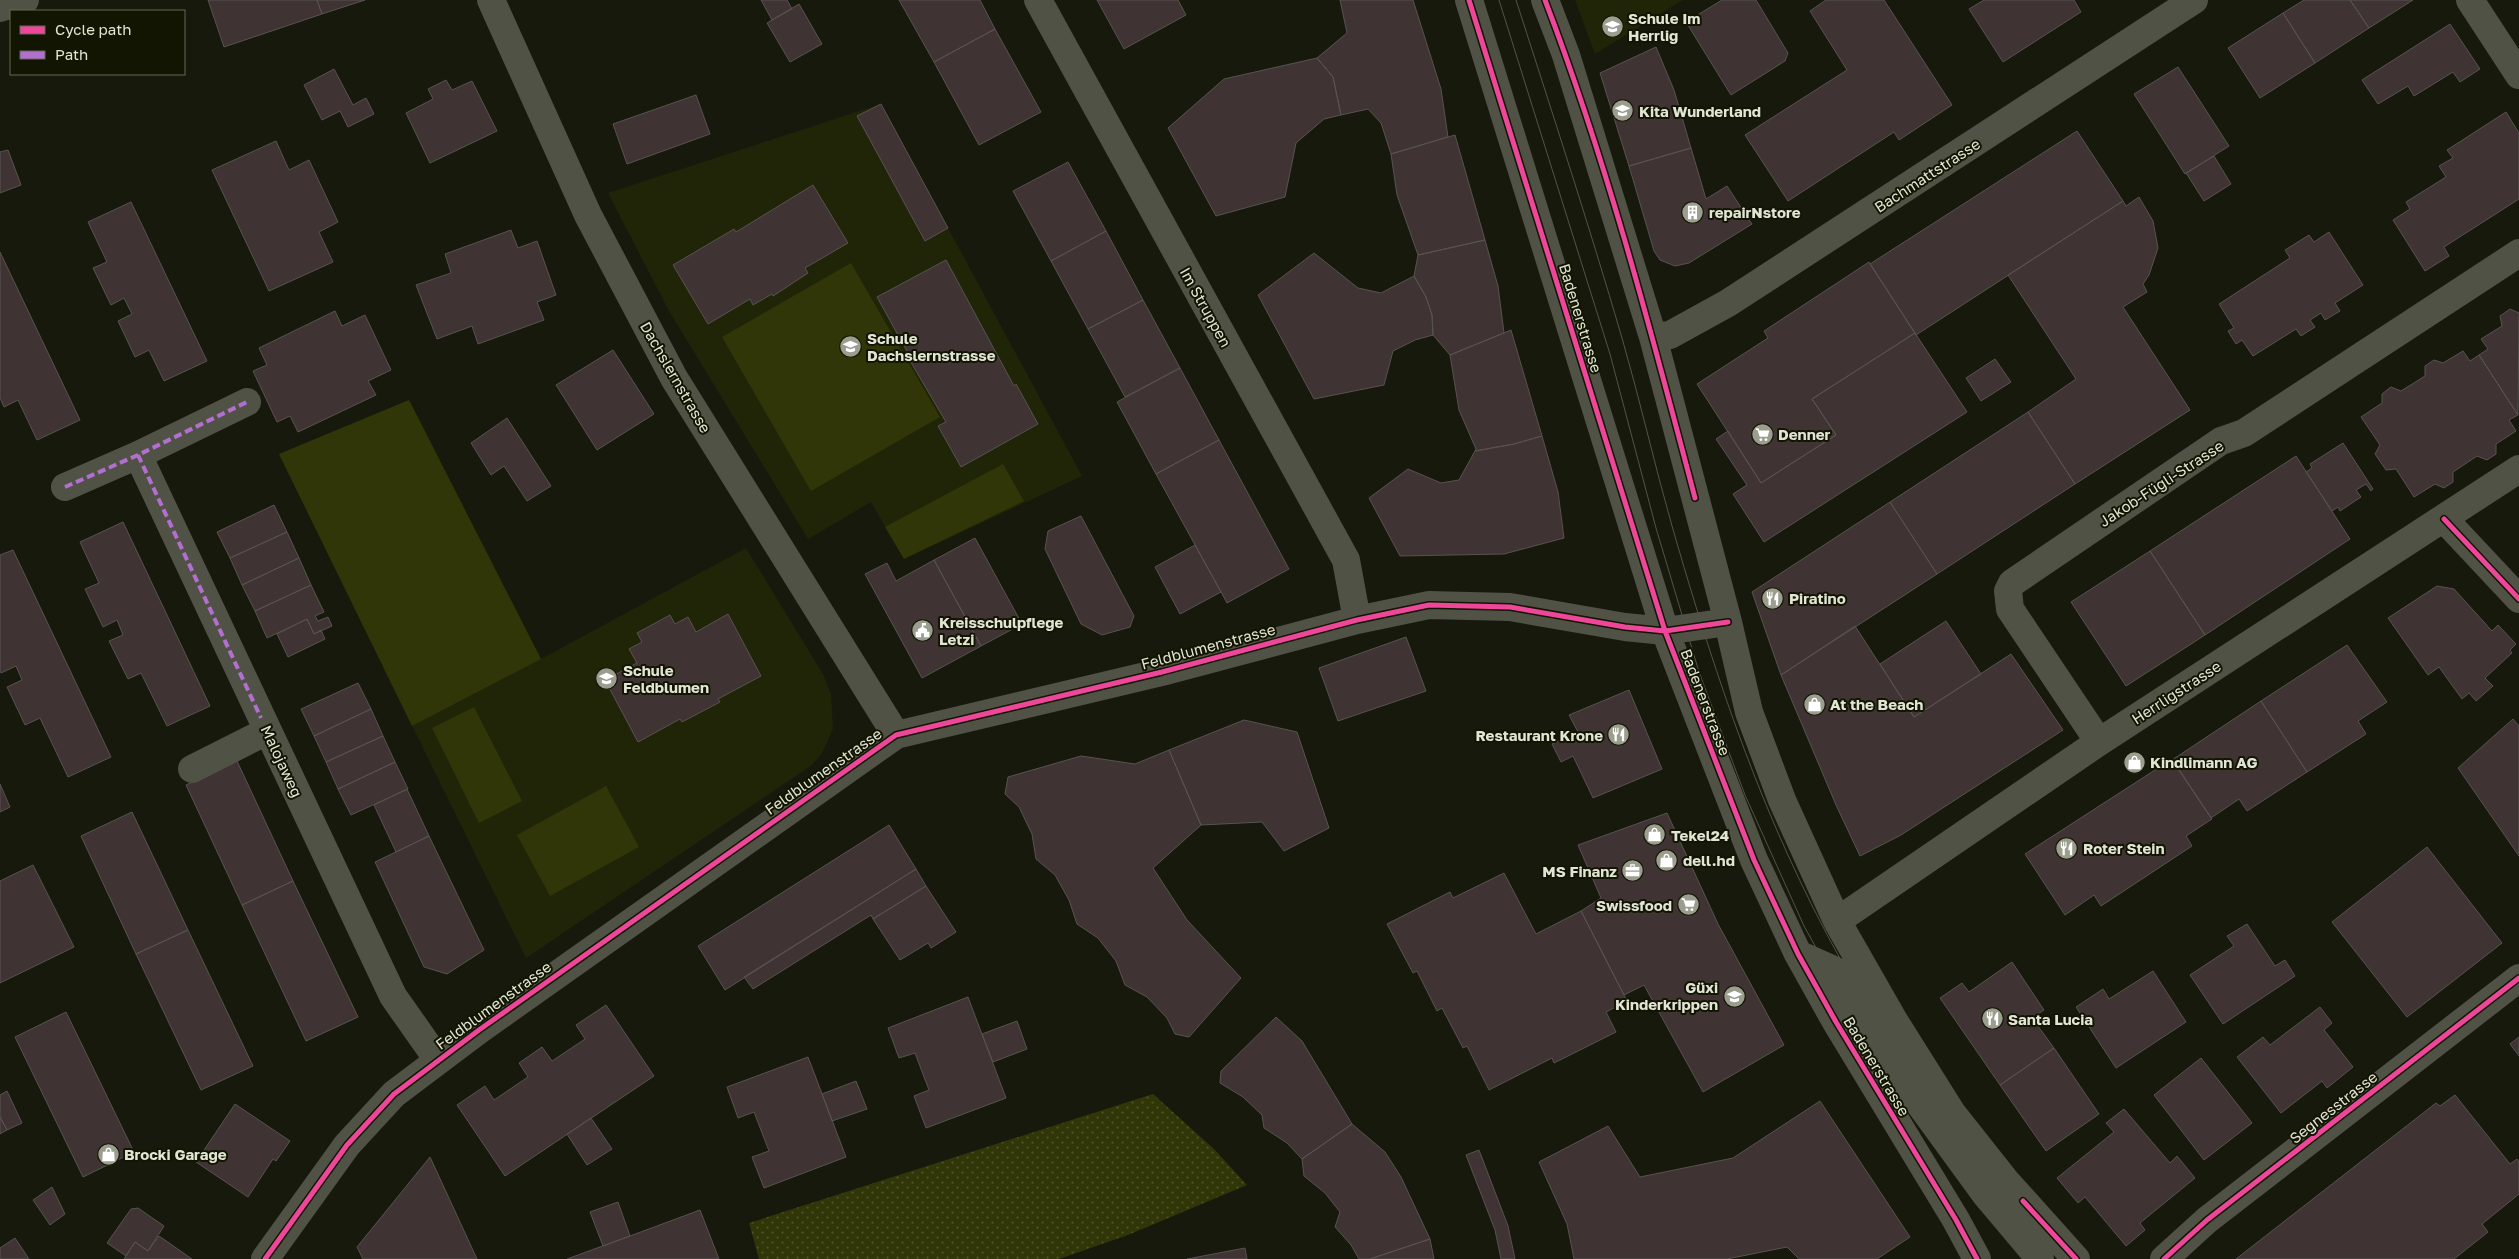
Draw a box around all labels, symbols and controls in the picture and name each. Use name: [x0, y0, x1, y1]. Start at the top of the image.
place label: Schule Im Herrlig: [1628, 9, 1700, 44]
legend: [10, 10, 185, 75]
school or university icon: Schule Im Herrlig: [1600, 15, 1624, 39]
text: Cycle path: [55, 20, 131, 38]
text: Path: [55, 45, 88, 63]
school or university icon: Kita Wunderland: [1611, 99, 1635, 123]
place label: Kita Wunderland: [1639, 102, 1761, 120]
street label: Bachmattstrasse: [1871, 134, 1983, 216]
building icon: repairNstore: [1681, 200, 1705, 224]
place label: repairNstore: [1709, 203, 1801, 221]
street label: Badenerstrasse: [1556, 261, 1606, 375]
street label: Im Struppen: [1177, 264, 1235, 350]
street label: Dachslernstrasse: [637, 318, 715, 436]
place label: Schule Dachslernstrasse: [867, 329, 996, 364]
school or university icon: Schule Dachslernstrasse: [839, 335, 863, 359]
supermarket icon: Denner: [1750, 422, 1774, 446]
place label: Denner: [1778, 425, 1831, 443]
street label: Jakob-Fügli-Strasse: [2095, 436, 2227, 530]
restaurant icon: Piratino: [1761, 586, 1785, 610]
place label: Piratino: [1789, 589, 1846, 607]
place label: Kreisschulpflege Letzi: [939, 613, 1064, 648]
public building icon: Kreisschulpflege Letzi: [911, 619, 935, 643]
street label: Feldblumenstrasse: [1139, 619, 1277, 673]
street label: Badenerstrasse: [1677, 646, 1735, 758]
street label: Herrligstrasse: [2128, 656, 2224, 727]
place label: Schule Feldblumen: [623, 661, 709, 696]
school or university icon: Schule Feldblumen: [595, 667, 619, 691]
shop icon: At the Beach: [1802, 692, 1826, 716]
place label: At the Beach: [1830, 695, 1923, 713]
street label: Malojaweg: [258, 722, 306, 800]
restaurant icon: Restaurant Krone: [1607, 723, 1631, 747]
street label: Feldblumenstrasse: [761, 724, 885, 818]
place label: Restaurant Krone: [1475, 726, 1603, 744]
shop icon: Kindlimann AG: [2122, 750, 2146, 774]
place label: Kindlimann AG: [2150, 753, 2258, 771]
shop icon: Tekel24: [1643, 823, 1667, 847]
place label: Tekel24: [1671, 826, 1729, 844]
restaurant icon: Roter Stein: [2055, 836, 2079, 860]
place label: Roter Stein: [2083, 839, 2165, 857]
shop icon: dell.hd: [1655, 848, 1679, 872]
place label: dell.hd: [1683, 851, 1735, 869]
office icon: MS Finanz: [1621, 859, 1645, 883]
place label: MS Finanz: [1542, 862, 1617, 880]
supermarket icon: Swissfood: [1676, 893, 1700, 917]
place label: Swissfood: [1596, 896, 1672, 914]
street label: Feldblumenstrasse: [432, 957, 555, 1053]
place label: Güxi Kinderkrippen: [1615, 978, 1718, 1013]
school or university icon: Güxi Kinderkrippen: [1722, 984, 1746, 1008]
restaurant icon: Santa Lucia: [1980, 1007, 2004, 1031]
place label: Santa Lucia: [2008, 1010, 2093, 1028]
street label: Badenerstrasse: [1840, 1013, 1914, 1119]
street label: Segnesstrasse: [2286, 1067, 2381, 1147]
shop icon: Brocki Garage: [96, 1142, 120, 1166]
place label: Brocki Garage: [124, 1145, 227, 1163]

